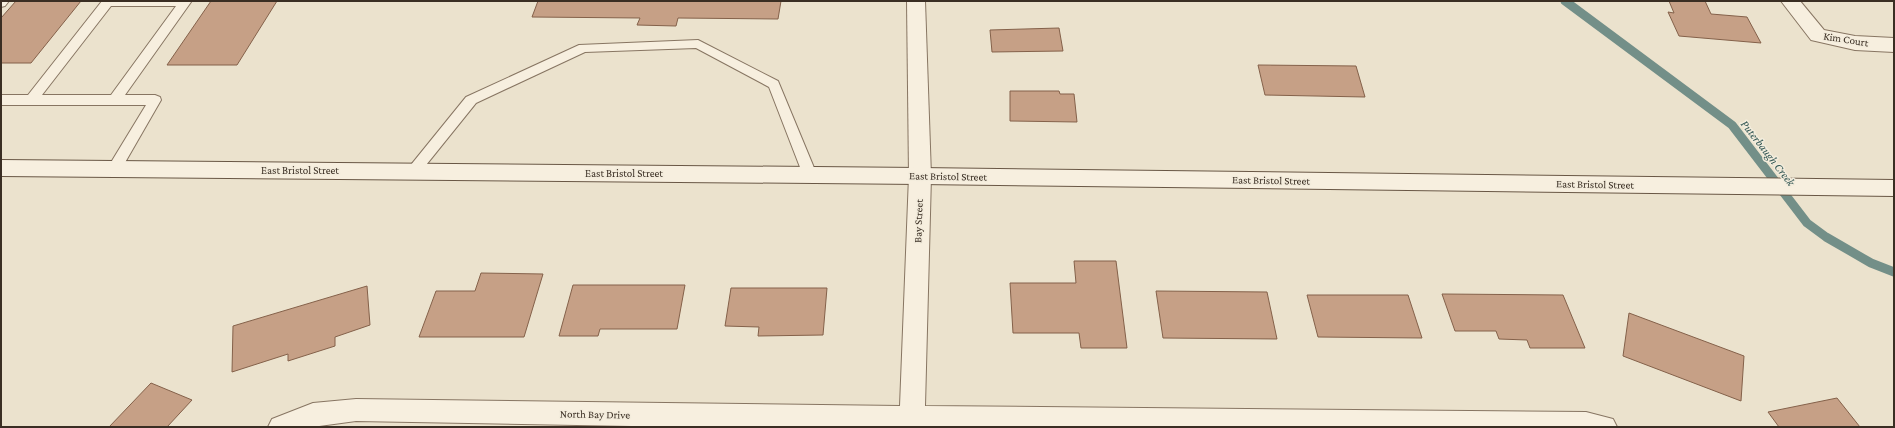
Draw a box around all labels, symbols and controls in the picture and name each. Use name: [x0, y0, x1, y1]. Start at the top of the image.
street label: Kim Court: [1823, 30, 1870, 49]
water label: Puterbaugh Creek: [1738, 117, 1799, 189]
street label: East Bristol Street: [261, 164, 339, 176]
street label: East Bristol Street: [585, 167, 663, 179]
street label: East Bristol Street: [909, 169, 987, 183]
street label: East Bristol Street: [1232, 173, 1310, 187]
street label: East Bristol Street: [1556, 177, 1634, 191]
street label: Bay Street: [911, 198, 926, 243]
street label: North Bay Drive: [560, 407, 630, 422]

